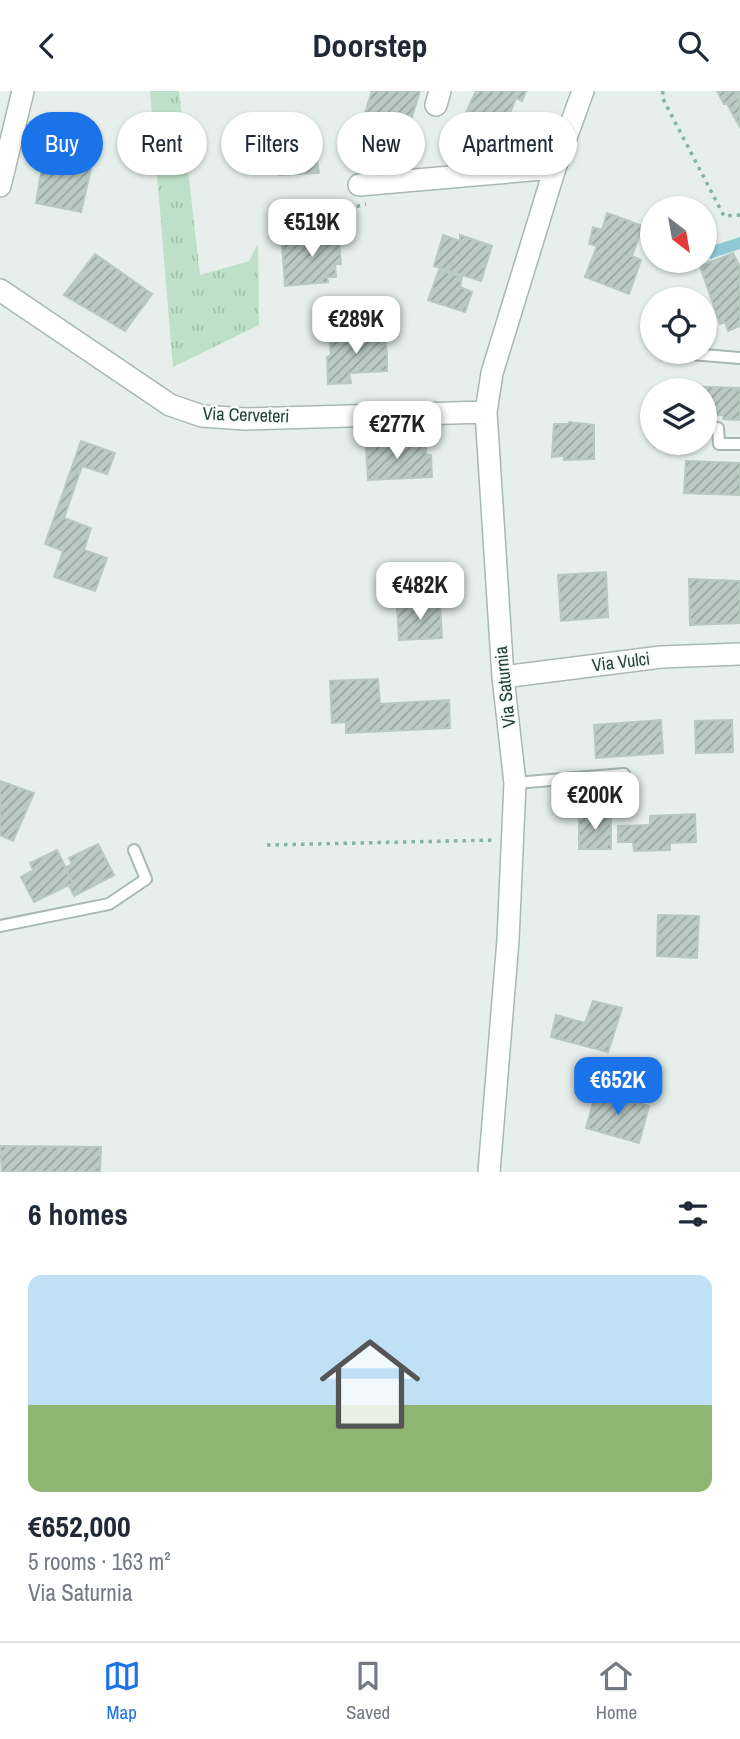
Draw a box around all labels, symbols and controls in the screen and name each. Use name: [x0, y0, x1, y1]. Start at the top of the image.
text: Doorstep: [312, 24, 428, 67]
icon: back: [28, 27, 66, 65]
icon: search: [674, 27, 712, 65]
chip: Buy: [21, 112, 103, 175]
chip: Rent: [117, 112, 207, 175]
chip: Filters: [221, 112, 323, 175]
chip: New: [337, 112, 425, 175]
chip: Apartment: [439, 112, 577, 175]
north arrow: [640, 196, 718, 273]
map controls: [640, 196, 717, 455]
pin: €519K: [263, 199, 361, 259]
text: €519K: [284, 206, 340, 237]
button: locate: [640, 287, 717, 364]
pin: €289K: [307, 296, 405, 356]
text: €289K: [328, 303, 384, 334]
button: layers: [640, 378, 717, 455]
street label: Via Cerveteri: [202, 400, 290, 429]
pin: €277K: [348, 401, 446, 461]
text: €277K: [369, 408, 425, 439]
pin: €482K: [371, 563, 469, 622]
text: €482K: [392, 569, 448, 600]
street label: Via Saturnia: [488, 645, 521, 729]
street label: Via Vulci: [590, 646, 651, 677]
pin: €200K: [546, 773, 644, 832]
text: €200K: [567, 779, 623, 810]
pin: €652K: [569, 1058, 667, 1117]
text: €652K: [590, 1064, 646, 1095]
text: 6 homes: [28, 1194, 128, 1234]
icon: filters: [674, 1195, 712, 1233]
icon: home: [307, 1321, 433, 1447]
text: €652,000: [28, 1506, 131, 1546]
text: 5 rooms · 163 m²: [28, 1546, 171, 1577]
text: Via Saturnia: [28, 1577, 133, 1608]
tab: Map: [103, 1657, 141, 1725]
tab: Saved: [346, 1657, 390, 1725]
tab: Home: [596, 1657, 637, 1725]

